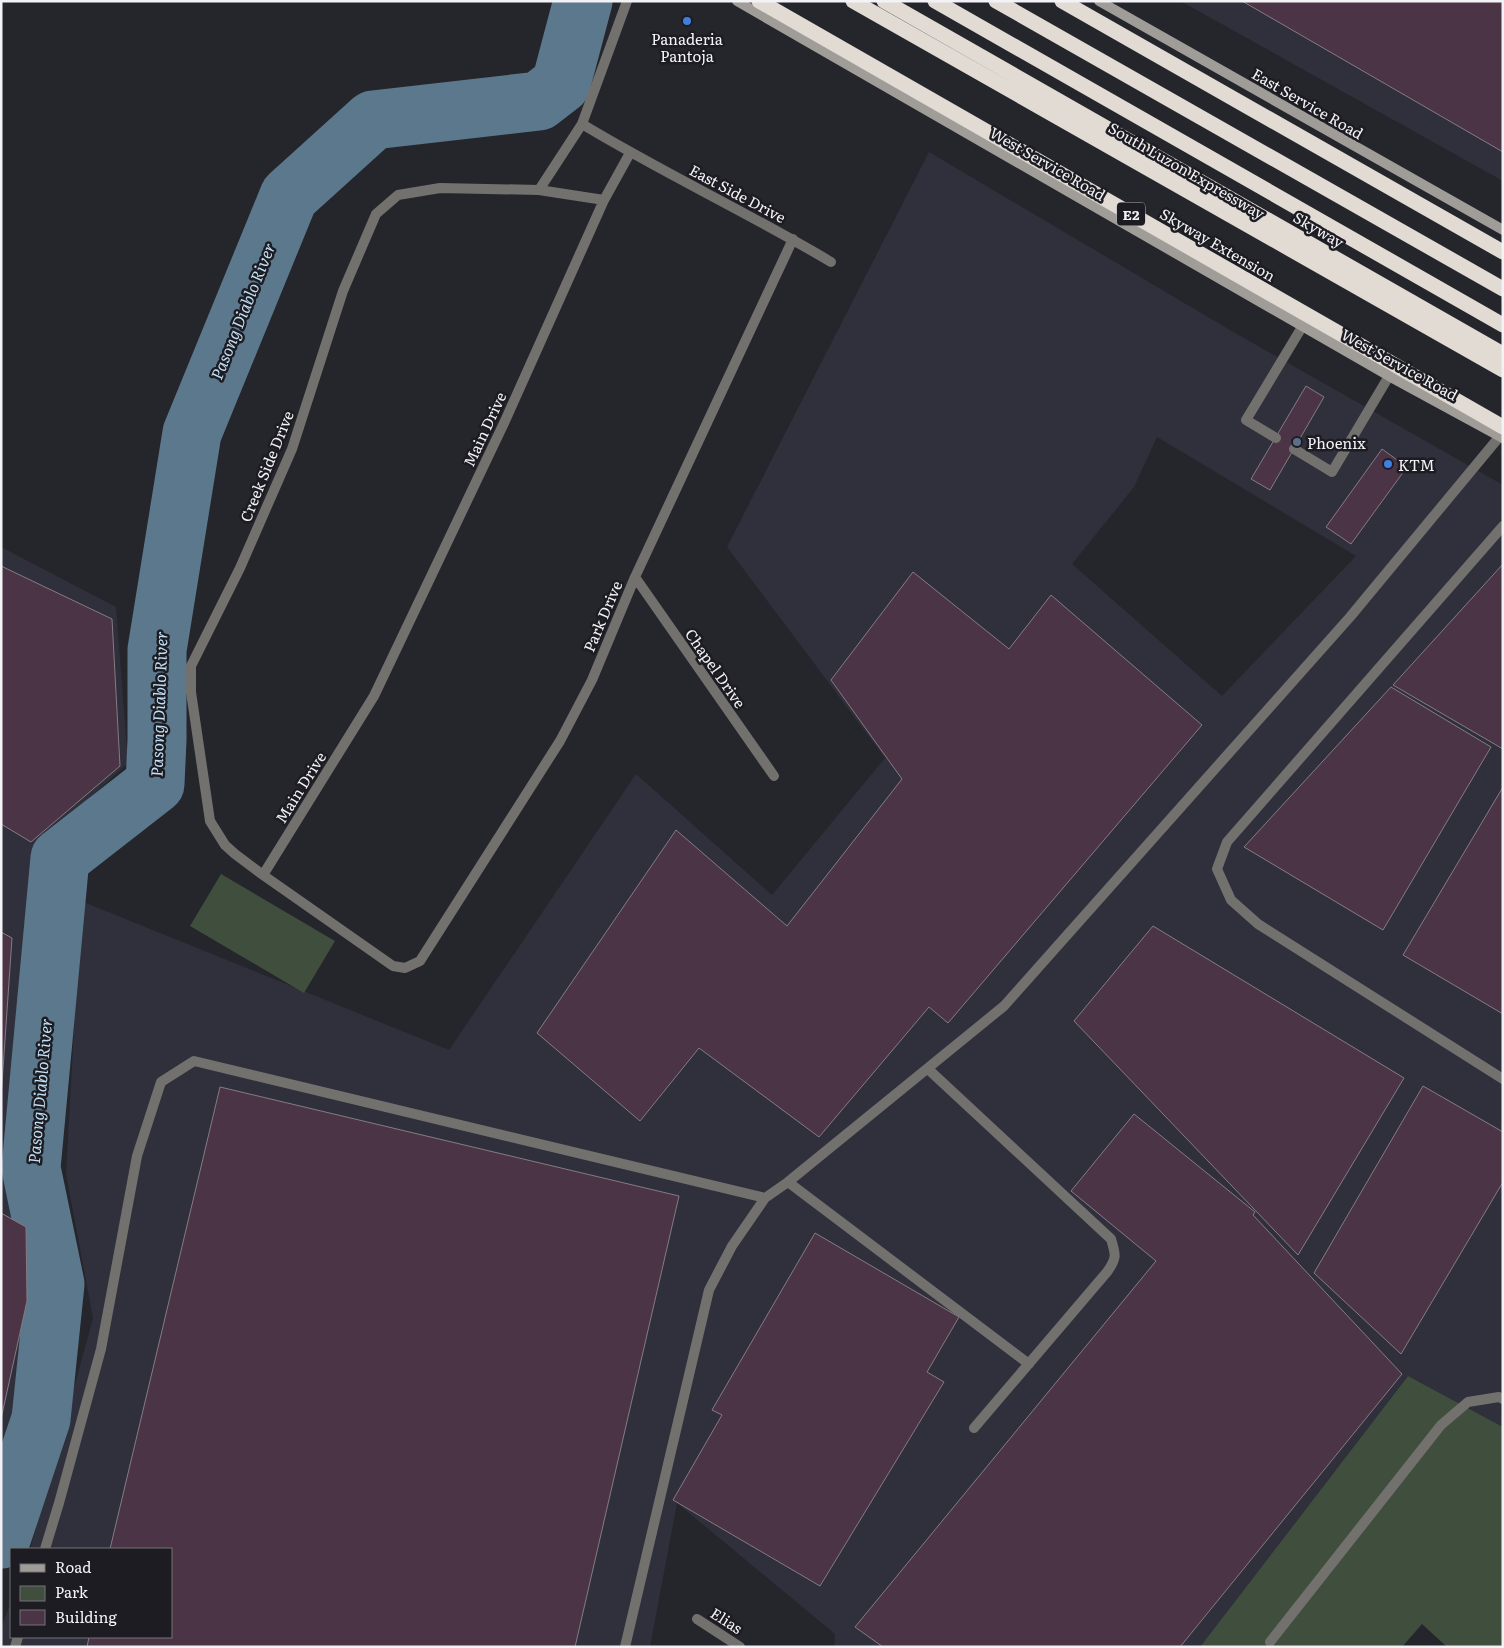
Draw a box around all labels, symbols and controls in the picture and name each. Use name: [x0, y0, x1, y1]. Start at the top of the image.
marker: Panaderia Pantoja: [681, 15, 693, 27]
place label: Panaderia Pantoja: [651, 27, 724, 67]
street label: East Service Road: [1248, 62, 1368, 144]
street label: South Luzon Expressway: [1104, 116, 1270, 224]
street label: West Service Road: [986, 120, 1110, 206]
street label: East Side Drive: [686, 158, 791, 228]
road number: E2: [1117, 202, 1145, 225]
street label: Skyway Extension: [1156, 202, 1280, 286]
street label: Skyway: [1289, 205, 1349, 253]
water label: Pasong Diablo River: [204, 239, 280, 383]
street label: West Service Road: [1337, 322, 1463, 406]
street label: Main Drive: [457, 388, 511, 470]
street label: Creek Side Drive: [233, 407, 299, 525]
place label: Phoenix: [1307, 431, 1366, 454]
marker: Phoenix: [1291, 436, 1303, 448]
place label: KTM: [1398, 453, 1435, 476]
marker: KTM: [1382, 458, 1394, 470]
street label: Park Drive: [577, 577, 627, 655]
street label: Chapel Drive: [680, 624, 752, 713]
water label: Pasong Diablo River: [143, 631, 173, 777]
street label: Main Drive: [269, 747, 331, 827]
water label: Pasong Diablo River: [21, 1017, 57, 1165]
legend: [10, 1548, 172, 1638]
text: Road: [55, 1555, 91, 1578]
text: Park: [55, 1580, 89, 1603]
street label: Elias: [706, 1601, 748, 1639]
text: Building: [55, 1605, 117, 1628]

